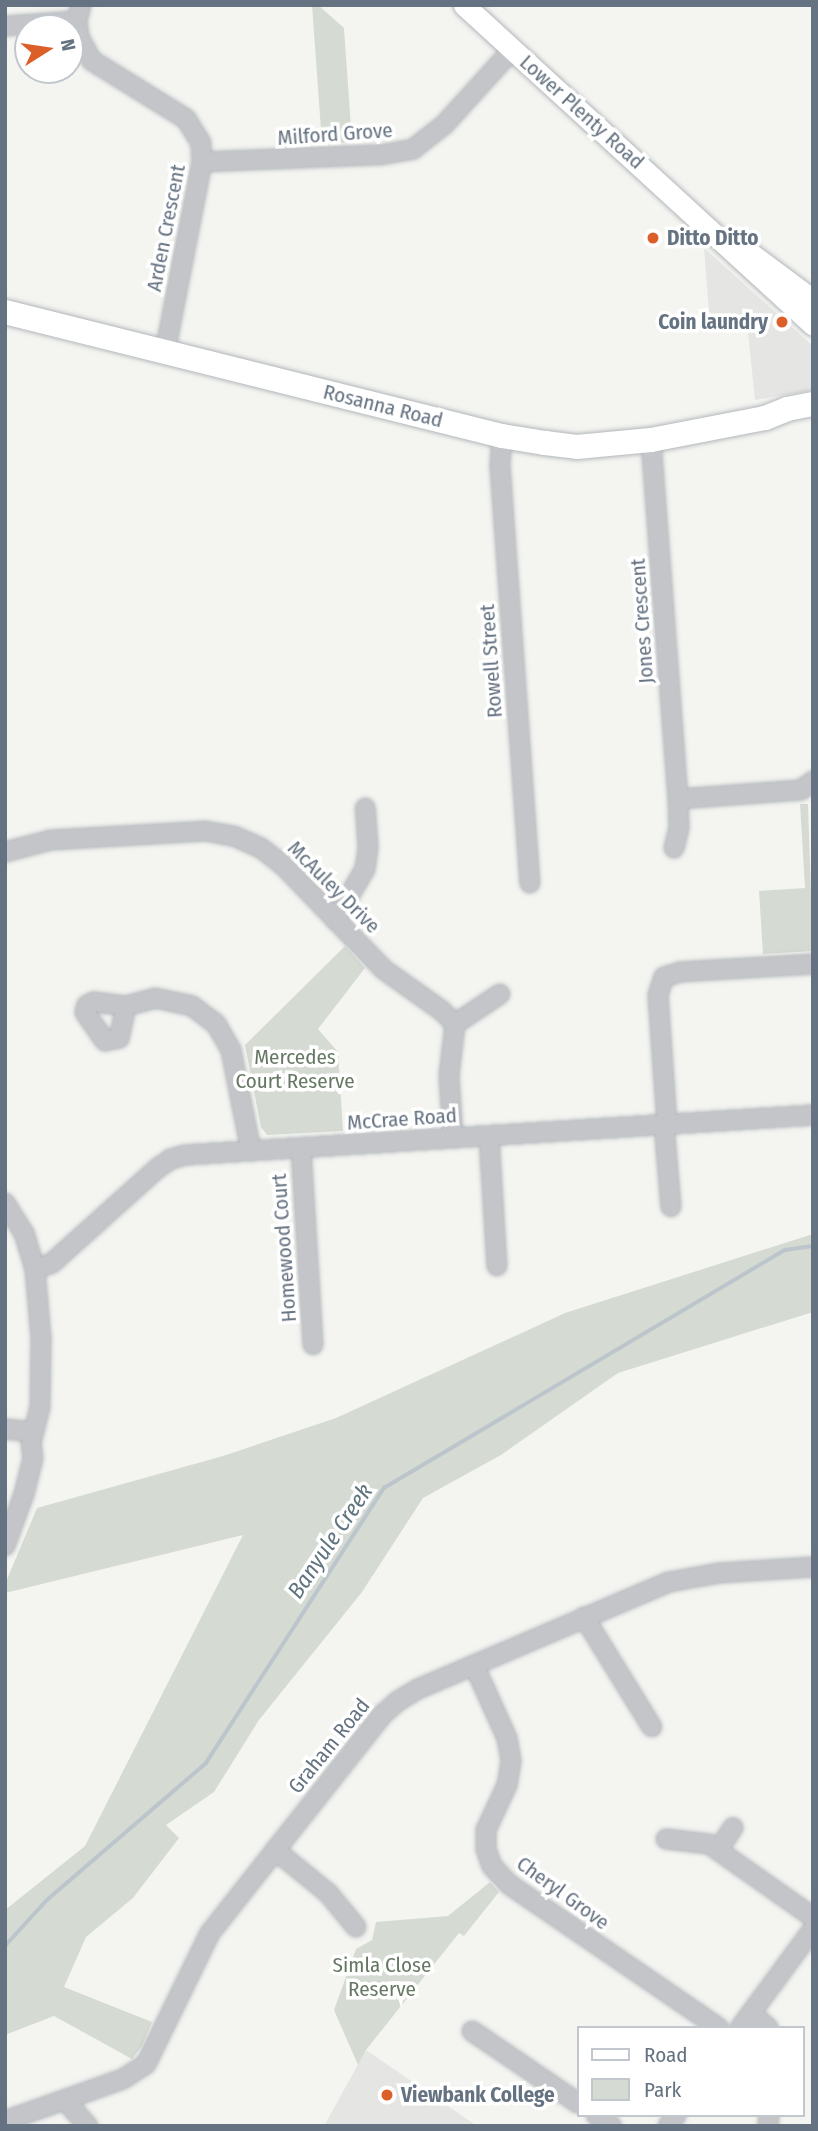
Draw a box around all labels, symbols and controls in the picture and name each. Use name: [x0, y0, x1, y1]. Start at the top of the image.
north arrow: [14, 14, 84, 84]
text: N: [56, 37, 81, 53]
street label: Lower Plenty Road: [515, 50, 649, 174]
street label: Milford Grove: [277, 117, 393, 151]
street label: Arden Crescent: [141, 162, 191, 294]
place label: Ditto Ditto: [667, 225, 758, 251]
marker: Ditto Ditto: [645, 230, 661, 246]
place label: Coin laundry: [658, 309, 768, 335]
marker: Coin laundry: [774, 314, 790, 330]
street label: Rosanna Road: [321, 379, 445, 433]
street label: Jones Crescent: [625, 558, 659, 684]
street label: Rowell Street: [474, 603, 508, 719]
street label: McAuley Drive: [283, 836, 385, 938]
park label: Mercedes Court Reserve: [235, 1044, 355, 1094]
street label: McCrae Road: [346, 1103, 458, 1135]
street label: Homewood Court: [266, 1173, 302, 1323]
water label: Banyule Creek: [282, 1478, 378, 1604]
street label: Graham Road: [283, 1693, 375, 1799]
street label: Cheryl Grove: [512, 1851, 614, 1935]
park label: Simla Close Reserve: [333, 1952, 431, 2002]
legend: [576, 2026, 804, 2117]
text: Road: [644, 2042, 688, 2068]
text: Park: [644, 2077, 681, 2103]
place label: Viewbank College: [401, 2082, 555, 2108]
marker: Viewbank College: [379, 2087, 395, 2103]

